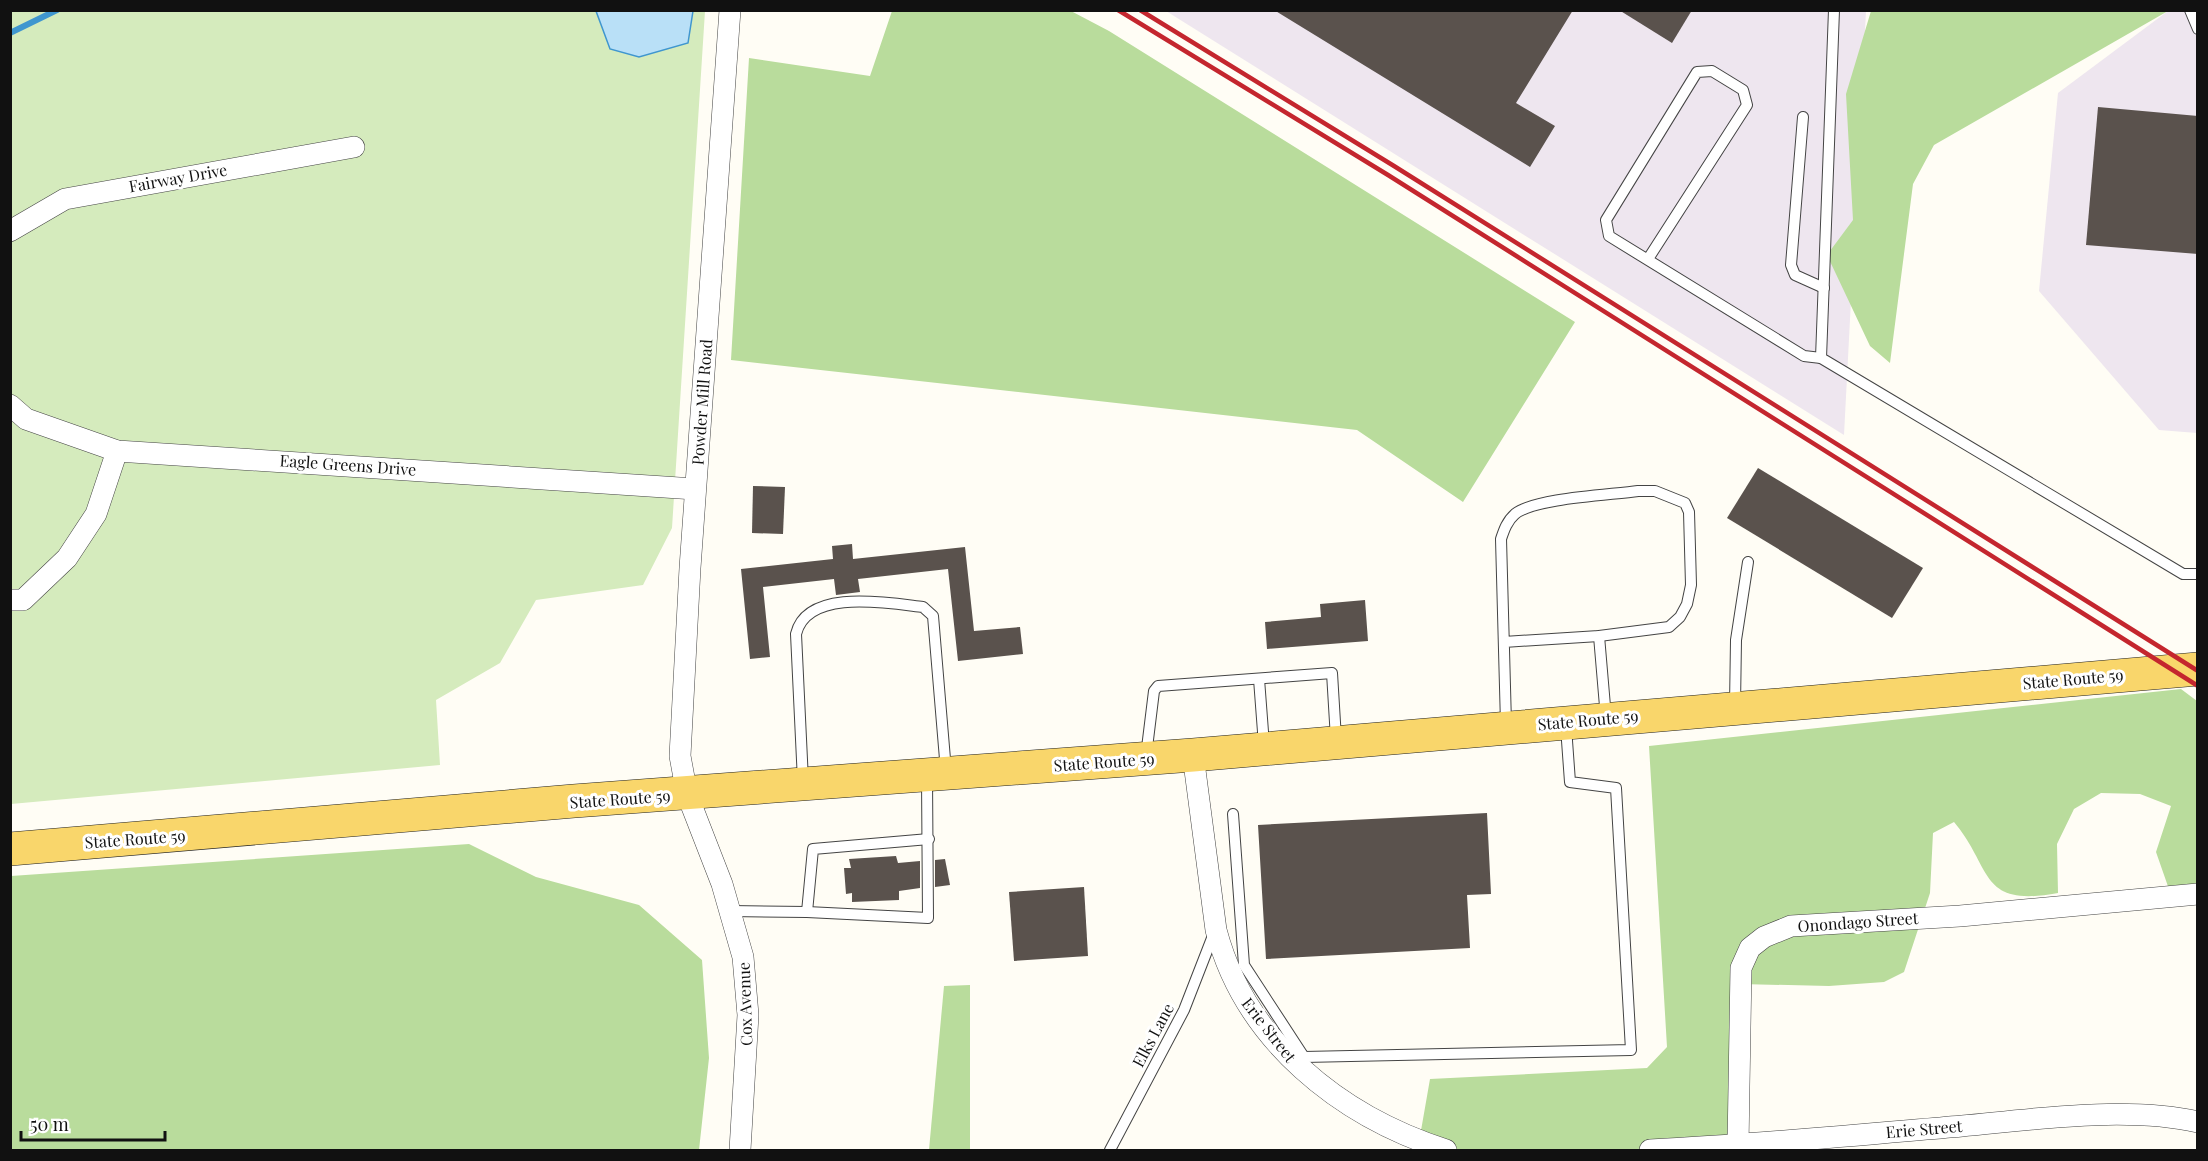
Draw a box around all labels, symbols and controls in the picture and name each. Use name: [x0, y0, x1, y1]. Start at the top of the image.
street label: Fairway Drive: [127, 159, 229, 196]
street label: Powder Mill Road: [687, 338, 716, 466]
street label: Eagle Greens Drive: [279, 449, 417, 480]
street label: State Route 59: [2022, 664, 2124, 693]
street label: State Route 59: [1537, 705, 1639, 734]
street label: State Route 59: [1053, 748, 1155, 775]
street label: State Route 59: [569, 785, 671, 812]
street label: State Route 59: [84, 825, 186, 852]
street label: Onondago Street: [1797, 907, 1919, 936]
street label: Cox Avenue: [733, 962, 756, 1046]
street label: Erie Street: [1238, 993, 1301, 1067]
street label: Elks Lane: [1127, 999, 1178, 1070]
scale bar: [21, 1104, 165, 1142]
text: 50 m: [30, 1112, 69, 1136]
street label: Erie Street: [1885, 1115, 1963, 1142]

